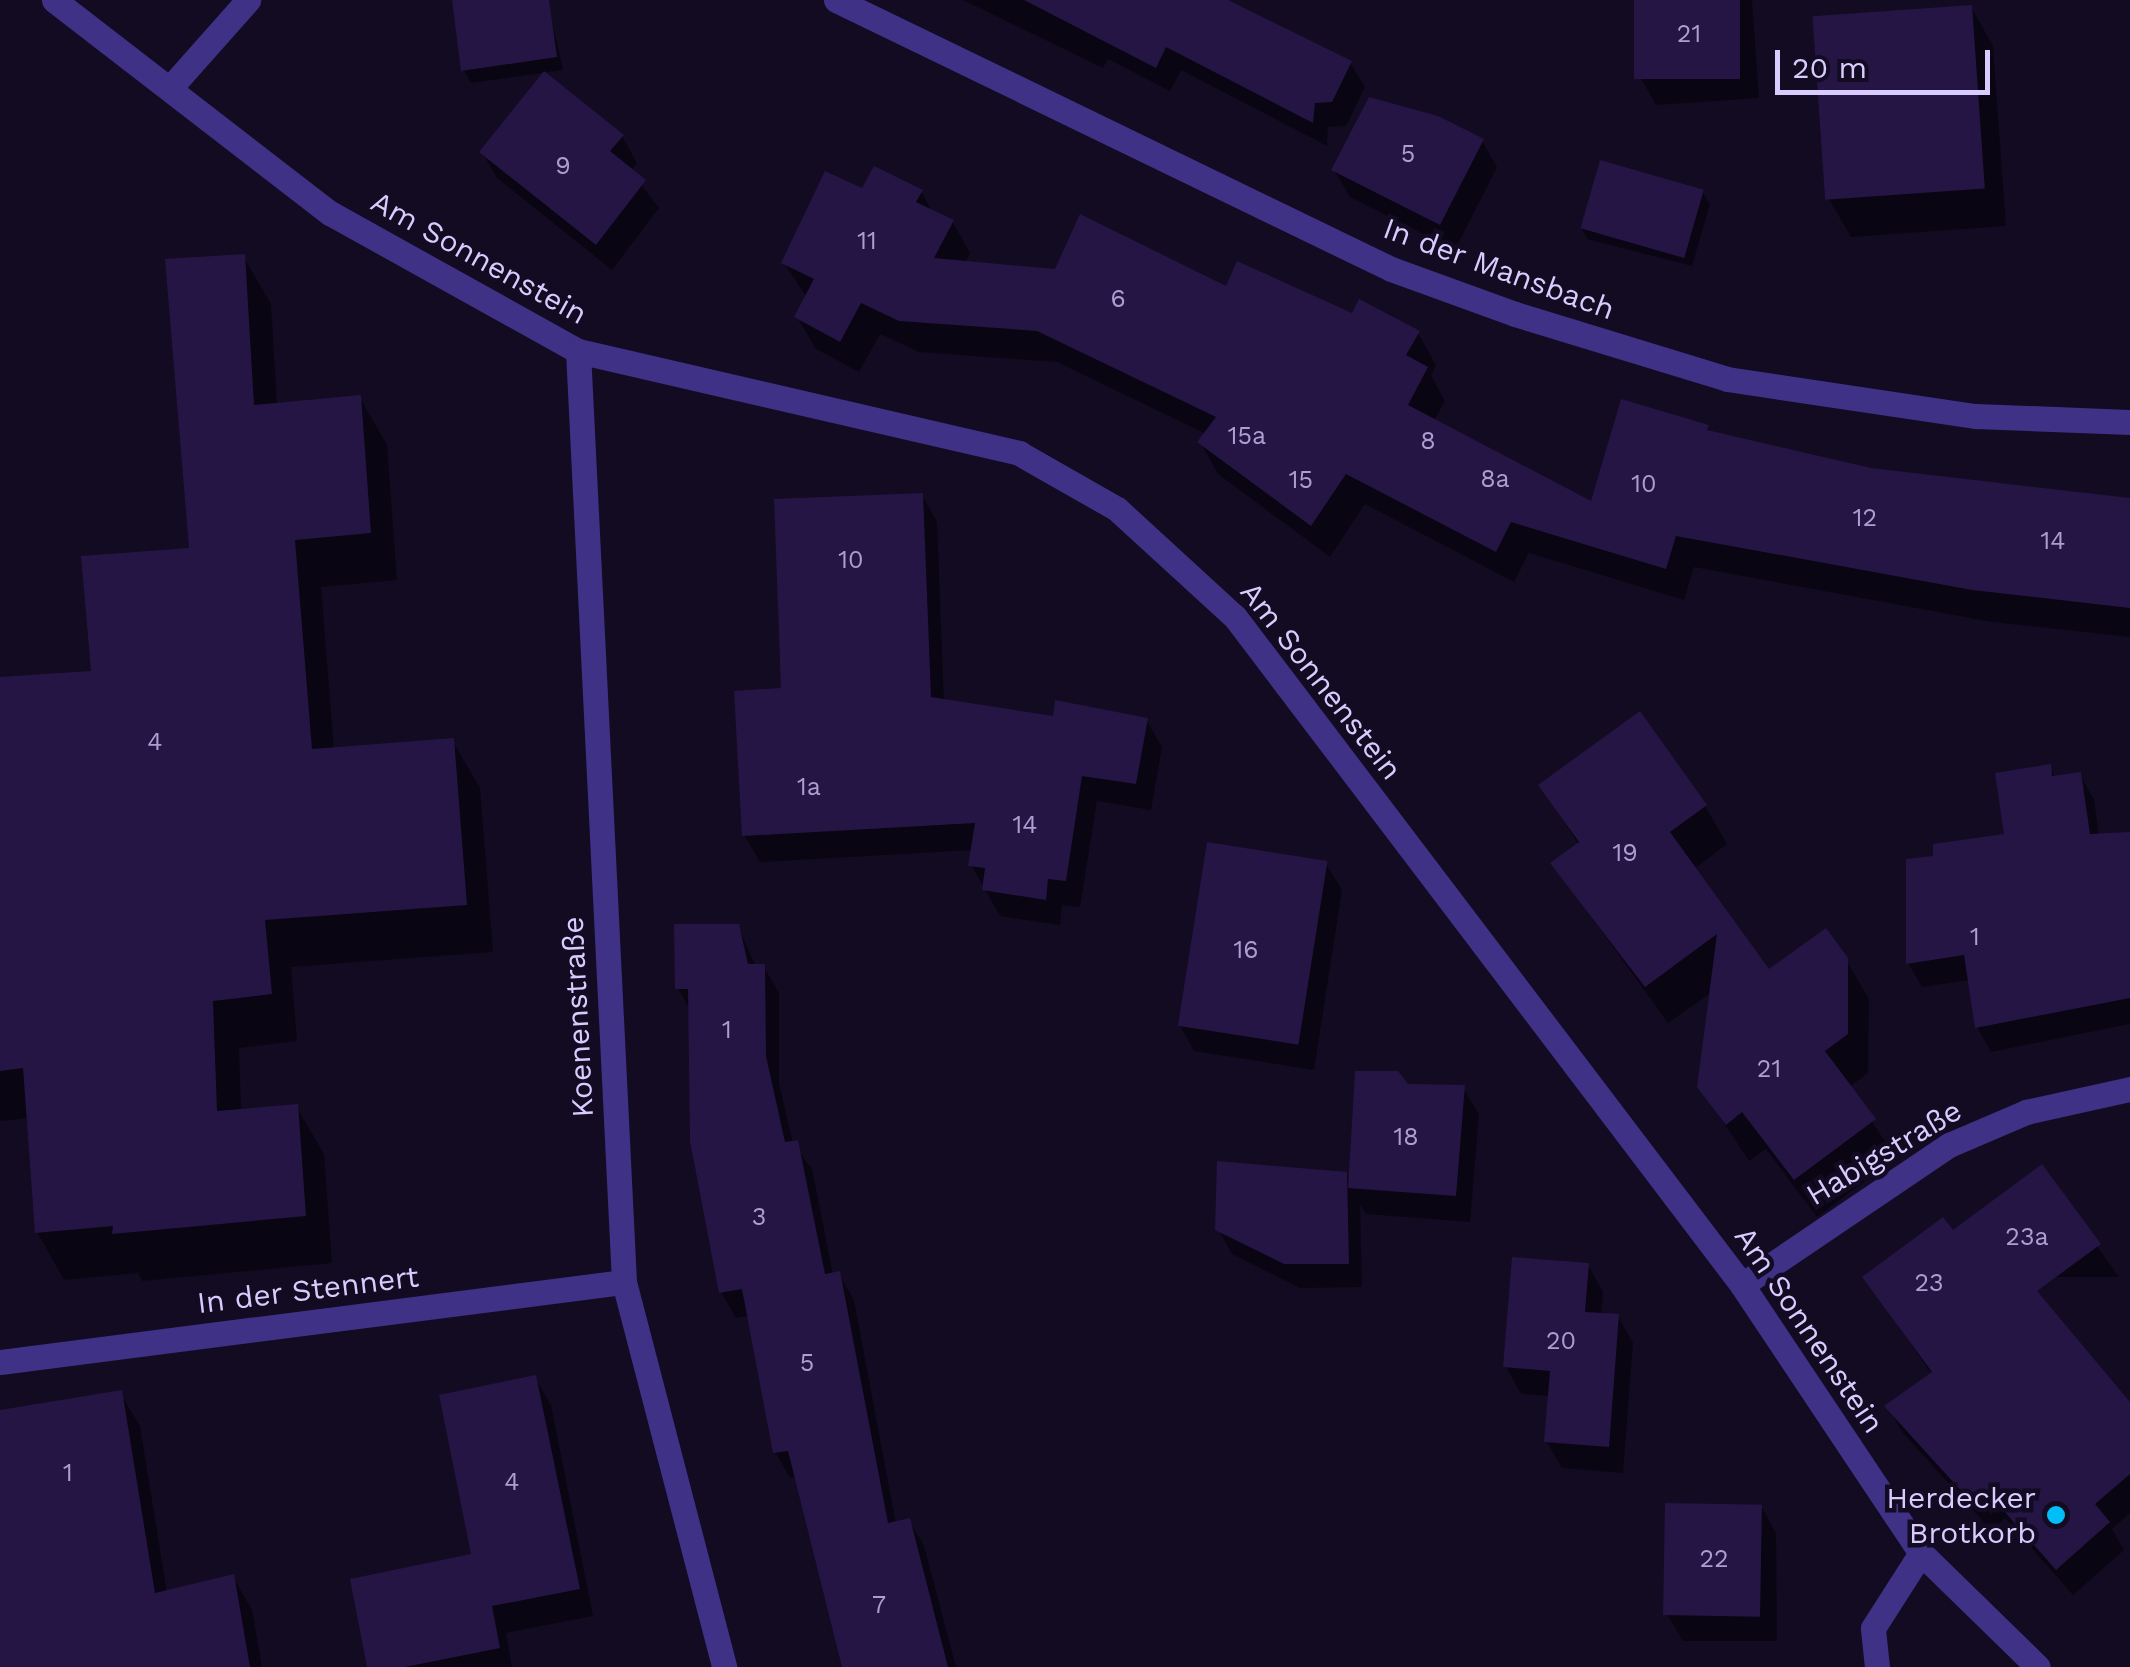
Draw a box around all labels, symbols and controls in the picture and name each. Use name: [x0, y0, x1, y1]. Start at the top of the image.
house number: 21: [1677, 19, 1701, 49]
scale bar: [1780, 30, 1995, 92]
text: 20 m: [1792, 50, 1867, 85]
house number: 5: [1401, 139, 1415, 169]
house number: 9: [555, 151, 571, 181]
street label: Am Sonnenstein: [365, 184, 593, 332]
street label: In der Mansbach: [1378, 210, 1620, 328]
house number: 11: [857, 226, 877, 256]
house number: 6: [1110, 284, 1126, 314]
house number: 15a: [1228, 421, 1266, 451]
house number: 8: [1420, 426, 1436, 456]
house number: 8a: [1480, 464, 1510, 494]
house number: 15: [1289, 465, 1313, 495]
house number: 10: [1631, 469, 1657, 499]
house number: 12: [1853, 503, 1877, 533]
house number: 14: [2040, 526, 2066, 556]
house number: 10: [838, 545, 864, 575]
street label: Am Sonnenstein: [1233, 575, 1409, 787]
house number: 4: [147, 727, 163, 757]
house number: 1a: [797, 772, 821, 802]
house number: 14: [1012, 810, 1038, 840]
house number: 19: [1612, 838, 1638, 868]
street label: Koenenstraße: [555, 916, 601, 1118]
house number: 1: [1970, 922, 1980, 952]
house number: 16: [1234, 935, 1258, 965]
house number: 1: [722, 1015, 732, 1045]
house number: 21: [1757, 1054, 1781, 1084]
street label: Habigstraße: [1800, 1093, 1968, 1213]
house number: 18: [1393, 1122, 1419, 1152]
house number: 3: [752, 1202, 766, 1232]
street label: Am Sonnenstein: [1727, 1220, 1891, 1440]
house number: 23a: [2005, 1222, 2049, 1252]
street label: In der Stennert: [195, 1259, 421, 1321]
house number: 23: [1914, 1268, 1944, 1298]
house number: 20: [1546, 1326, 1576, 1356]
house number: 5: [800, 1348, 814, 1378]
house number: 1: [63, 1458, 73, 1488]
house number: 4: [504, 1467, 520, 1497]
place label: Herdecker Brotkorb: [1886, 1480, 2036, 1550]
marker: Herdecker Brotkorb: [2045, 1504, 2067, 1526]
house number: 22: [1699, 1544, 1729, 1574]
house number: 7: [872, 1590, 886, 1620]

